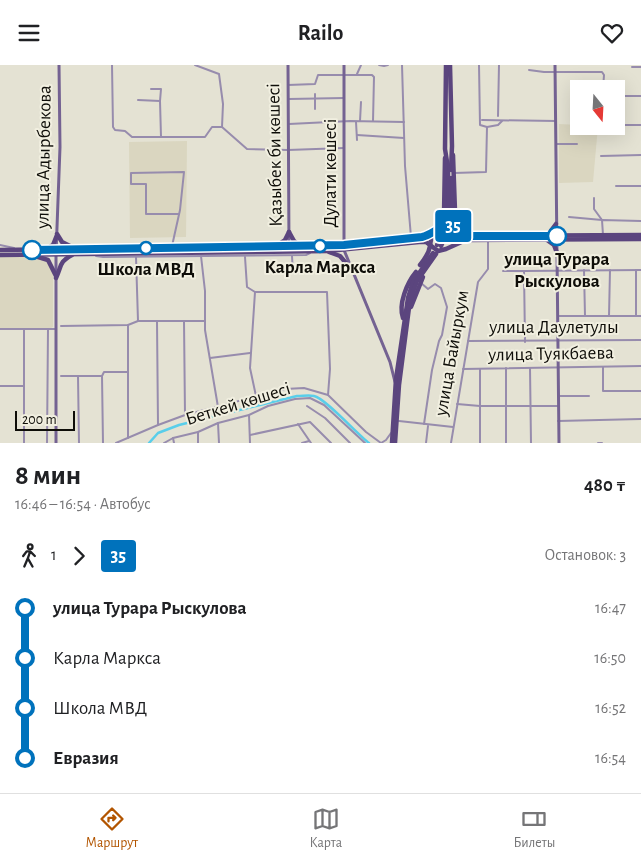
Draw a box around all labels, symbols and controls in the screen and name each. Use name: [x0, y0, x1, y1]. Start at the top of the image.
icon: menu: [15, 19, 43, 47]
icon: heart: [598, 19, 626, 47]
text: Railo: [298, 22, 343, 44]
north arrow: [570, 80, 625, 135]
map controls: [570, 80, 625, 135]
street label: Қазыбек би көшесі: [264, 83, 286, 227]
street label: улица Адырбекова: [33, 85, 55, 230]
street label: Дулати көшесі: [321, 119, 340, 227]
line badge: 35: [430, 210, 476, 242]
text: 35: [445, 217, 461, 235]
marker: улица Турара Рыскулова: [547, 226, 567, 246]
marker: Карла Маркса: [313, 239, 327, 253]
unlabelled marker: [22, 240, 42, 260]
marker: Школа МВД: [139, 241, 153, 255]
place label: улица Турара Рыскулова: [504, 250, 609, 291]
place label: Карла Маркса: [264, 258, 376, 277]
place label: Школа МВД: [97, 260, 195, 279]
street label: улица Байыркум: [431, 289, 472, 418]
street label: улица Даулетулы: [488, 318, 619, 337]
street label: улица Туякбаева: [487, 343, 614, 365]
street label: Беткей көшесі: [183, 379, 293, 429]
scale bar: [15, 408, 75, 431]
text: 200 m: [22, 413, 57, 427]
text: 8 мин: [15, 462, 81, 490]
text: 480 ₸: [584, 476, 626, 495]
text: 16:46 – 16:54 · Автобус: [15, 496, 151, 512]
icon: walk: [15, 542, 43, 570]
icon: forward: [65, 542, 93, 570]
text: 1: [51, 547, 57, 563]
text: 35: [111, 547, 126, 565]
text: Остановок: 3: [544, 547, 626, 563]
text: улица Турара Рыскулова: [53, 599, 247, 618]
text: 16:47: [595, 600, 626, 616]
text: Карла Маркса: [53, 649, 161, 668]
text: 16:50: [594, 650, 626, 666]
text: Школа МВД: [53, 699, 147, 718]
text: 16:52: [595, 700, 626, 716]
text: Евразия: [53, 749, 119, 768]
text: 16:54: [595, 750, 626, 766]
tab: Маршрут: [86, 805, 138, 852]
tab: Карта: [309, 805, 342, 852]
tab: Билеты: [513, 805, 555, 852]

